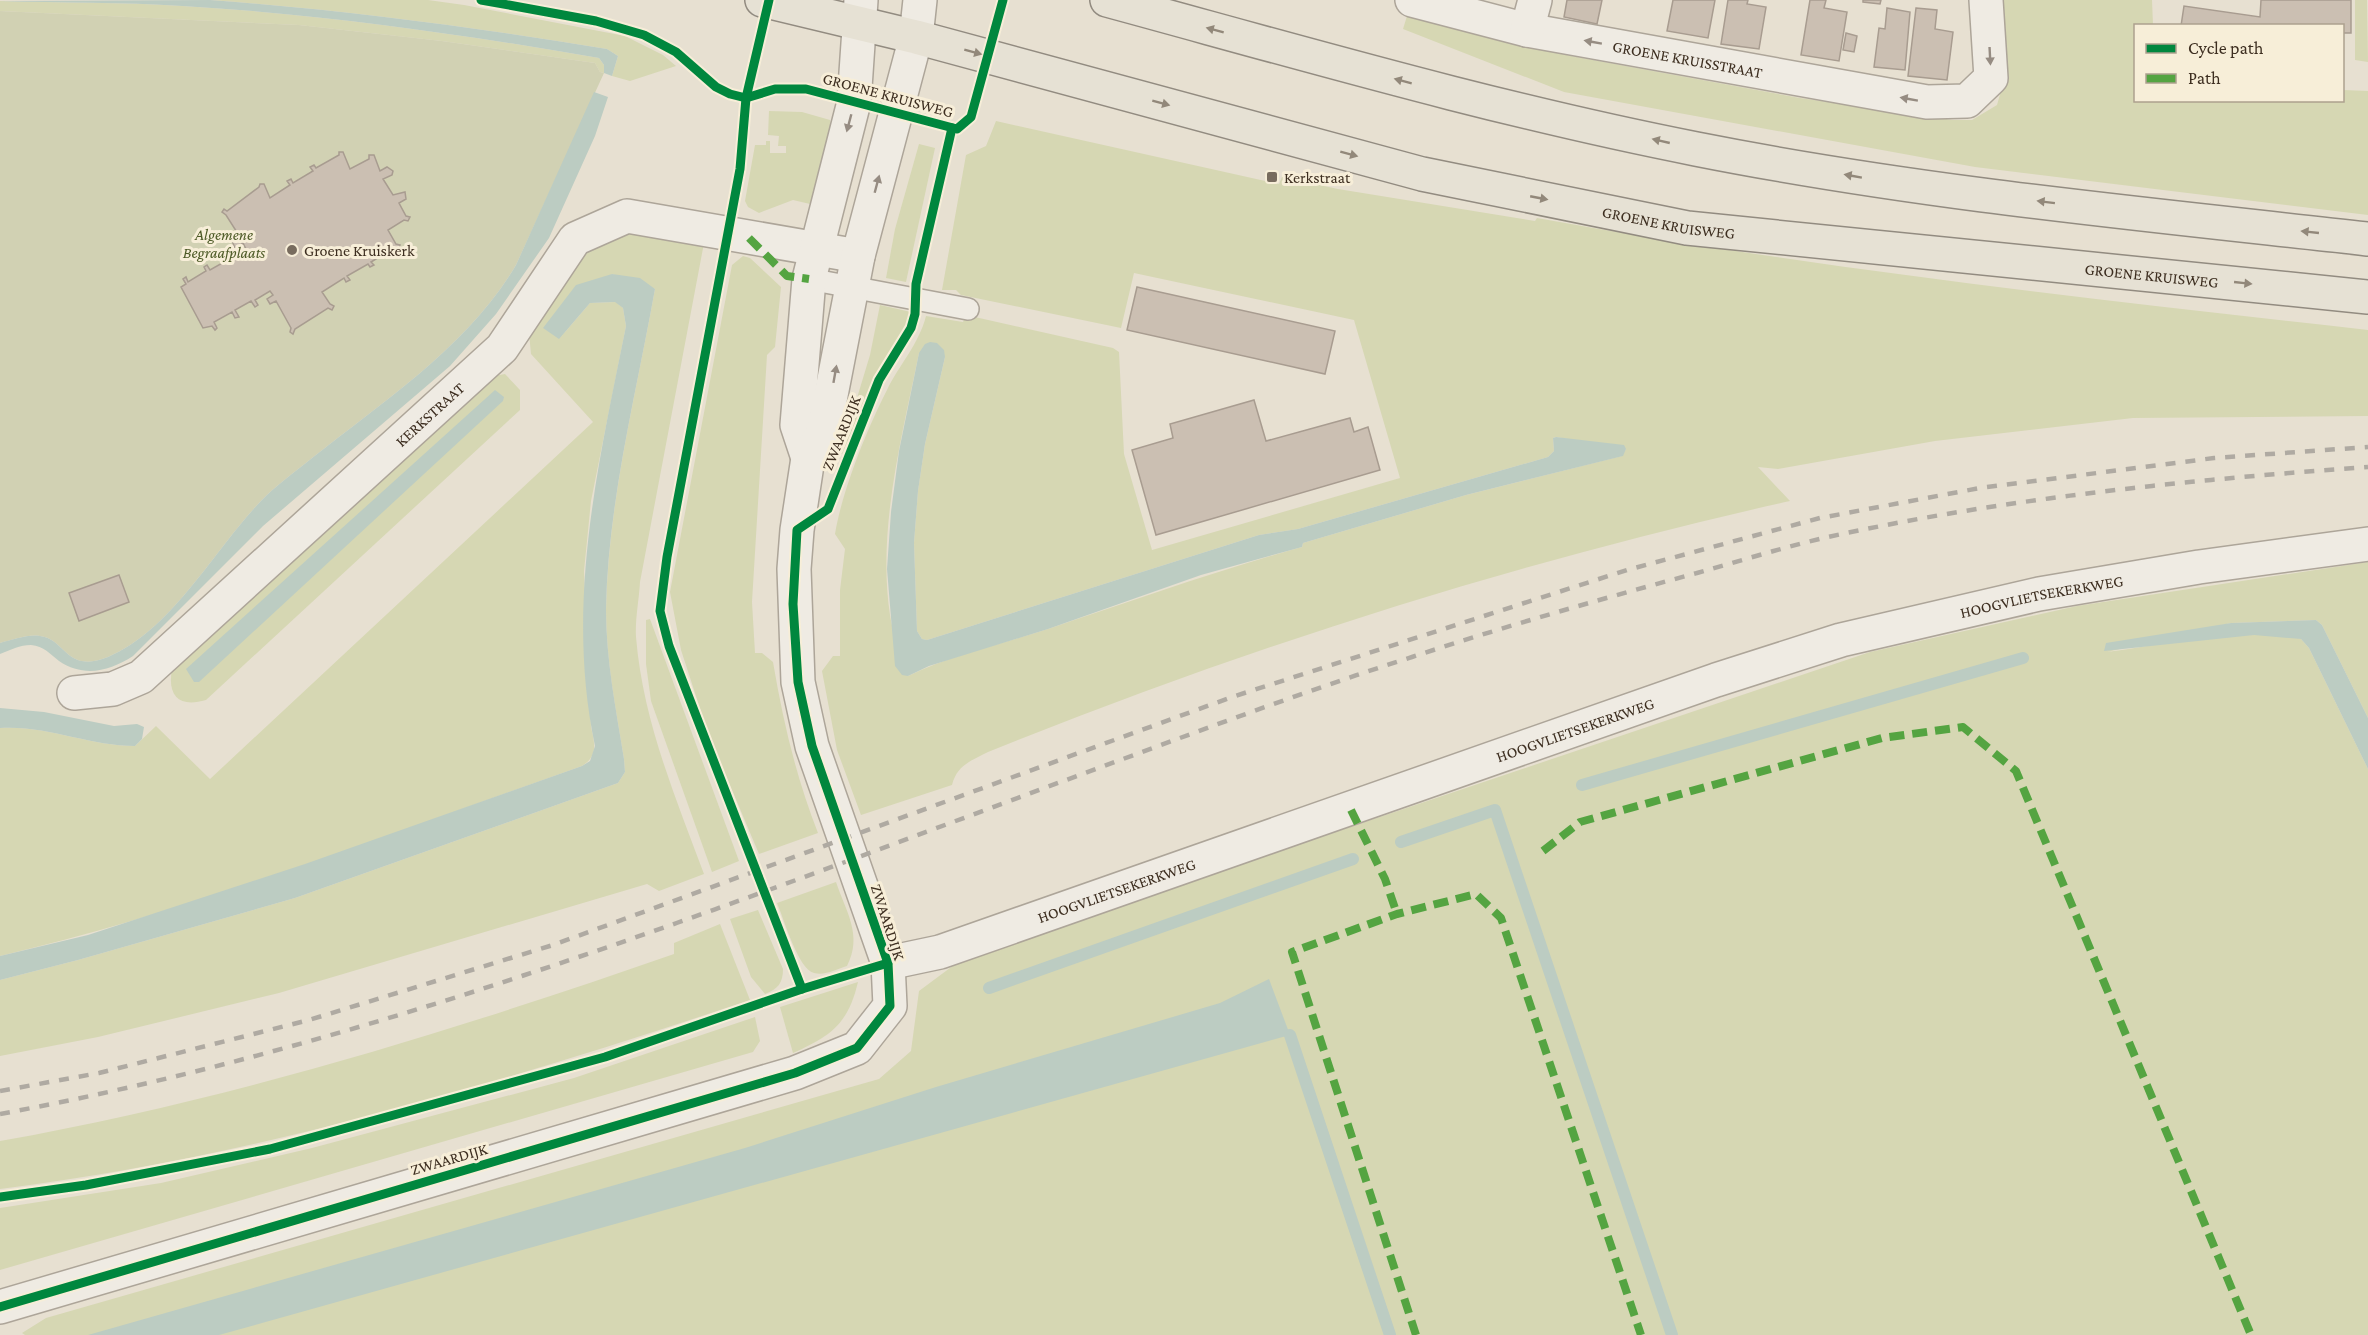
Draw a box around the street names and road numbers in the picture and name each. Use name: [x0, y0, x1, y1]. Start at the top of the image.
street label: GROENE KRUISSTRAAT: [1611, 37, 1764, 81]
street label: GROENE KRUISWEG: [821, 69, 955, 121]
street label: GROENE KRUISWEG: [1601, 202, 1736, 241]
street label: GROENE KRUISWEG: [2084, 260, 2219, 290]
street label: KERKSTRAAT: [392, 378, 467, 450]
street label: ZWAARDIJK: [818, 392, 865, 473]
street label: HOOGVLIETSEKERKWEG: [1958, 571, 2124, 621]
street label: HOOGVLIETSEKERKWEG: [1494, 694, 1656, 765]
street label: HOOGVLIETSEKERKWEG: [1035, 855, 1198, 926]
street label: ZWAARDIJK: [867, 882, 909, 963]
street label: ZWAARDIJK: [409, 1140, 490, 1179]

